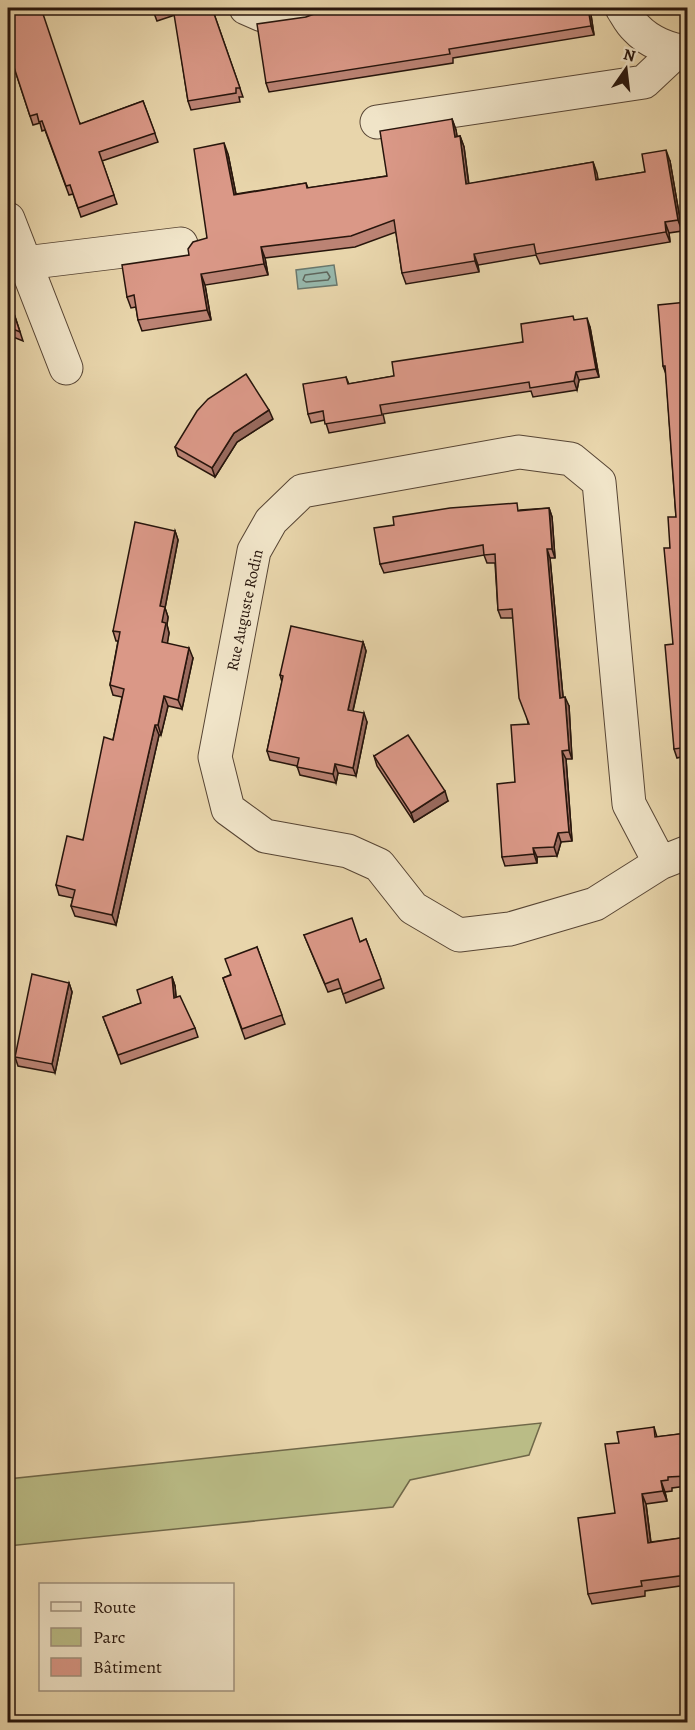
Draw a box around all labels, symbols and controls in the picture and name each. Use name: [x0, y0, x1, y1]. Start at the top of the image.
north arrow: [596, 39, 656, 99]
text: N: [621, 43, 638, 68]
street label: Rue Auguste Rodin: [221, 547, 269, 673]
legend: [39, 1583, 234, 1691]
text: Route: [93, 1595, 136, 1619]
text: Parc: [93, 1625, 125, 1649]
text: Bâtiment: [93, 1655, 162, 1679]

